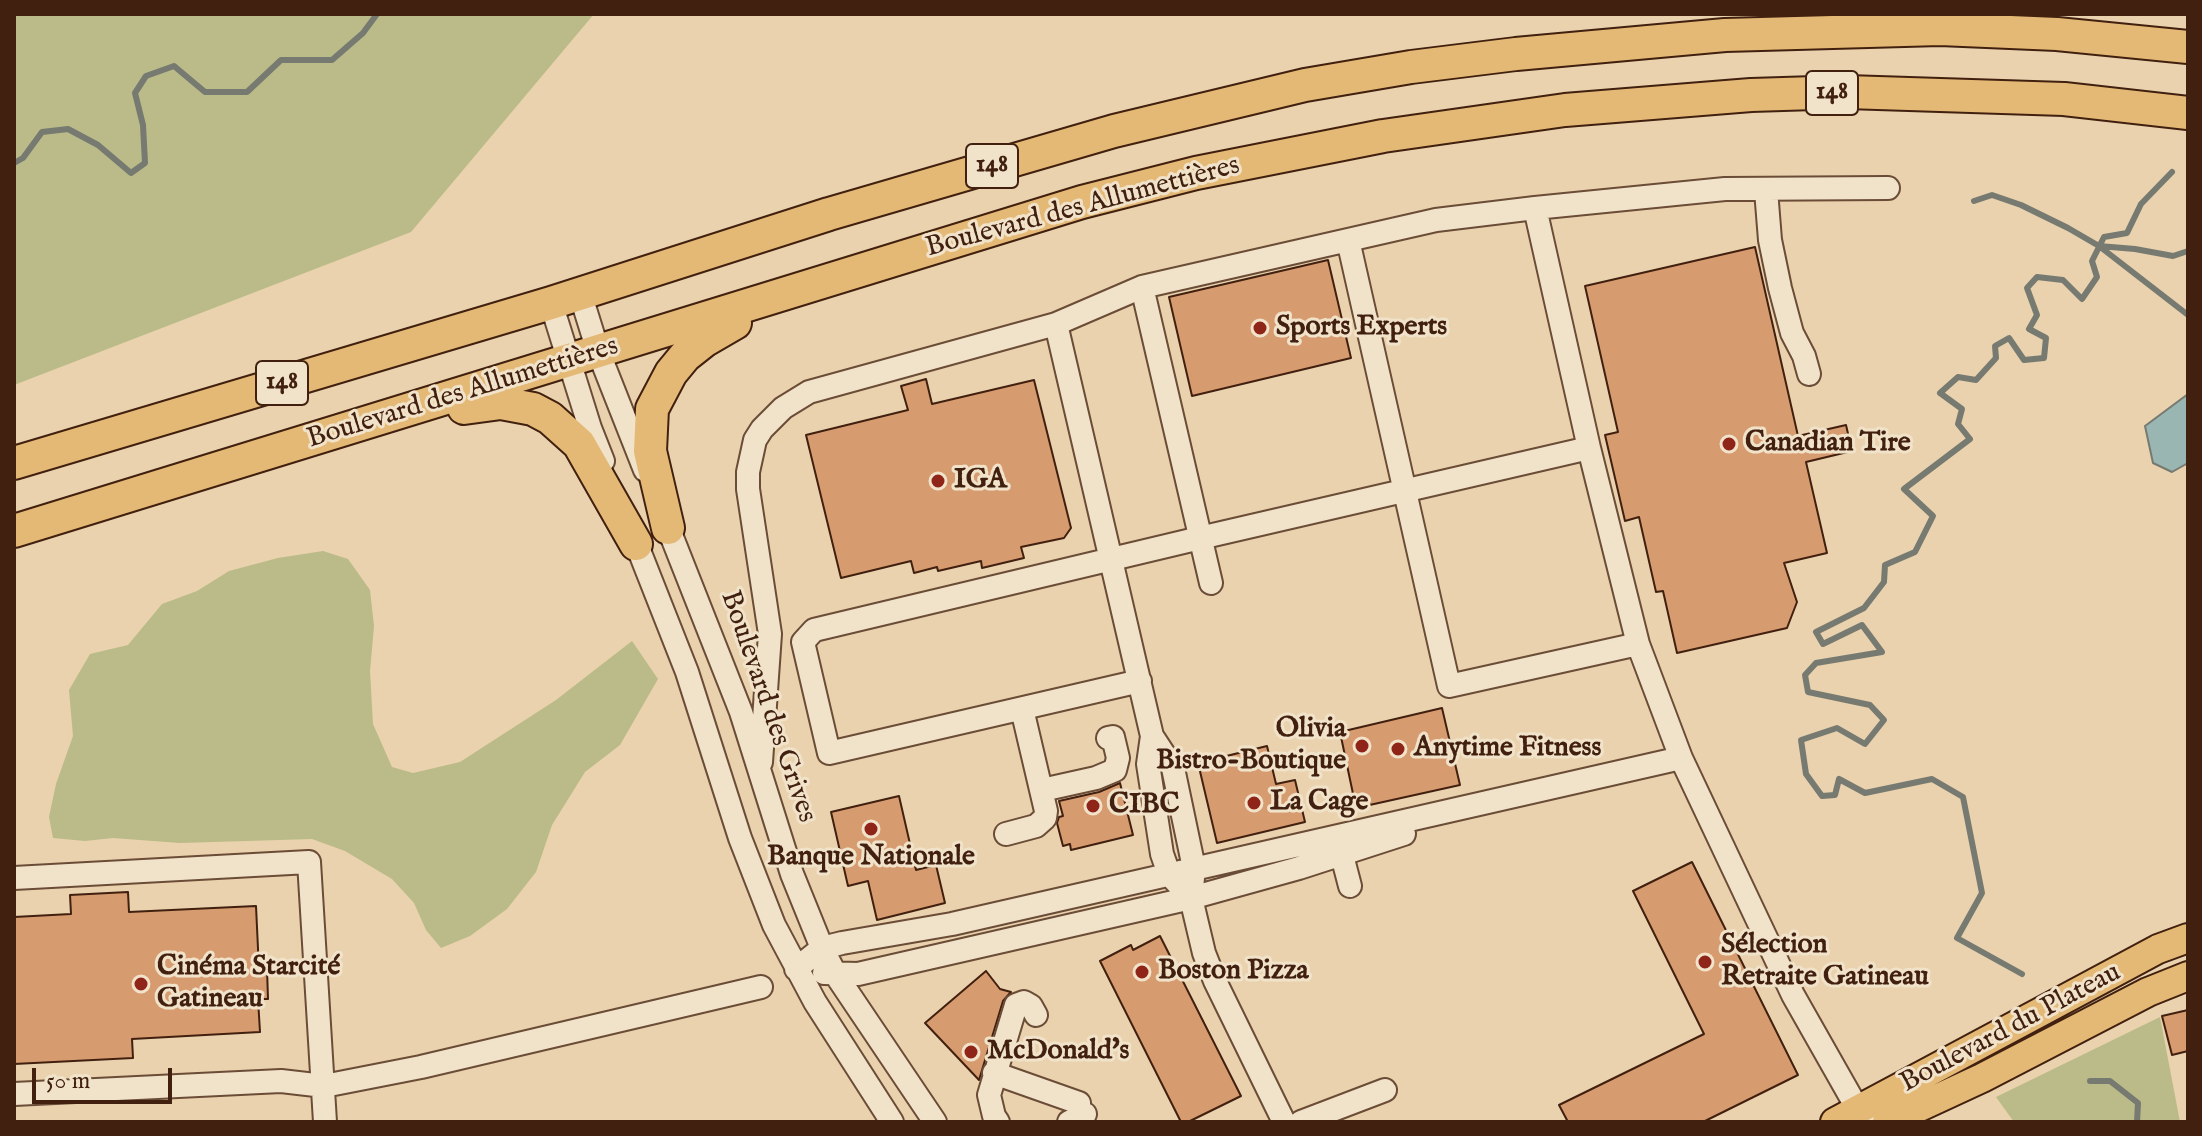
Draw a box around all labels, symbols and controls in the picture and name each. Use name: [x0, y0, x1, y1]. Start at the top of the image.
road number: 148: [1806, 71, 1858, 115]
road number: 148: [966, 144, 1018, 188]
street label: Boulevard des Allumettières: [922, 150, 1244, 266]
place label: Sports Experts: [1276, 311, 1447, 345]
marker: Sports Experts: [1251, 319, 1269, 337]
street label: Boulevard des Allumettières: [303, 331, 623, 457]
road number: 148: [256, 361, 308, 405]
place label: Canadian Tire: [1745, 427, 1911, 461]
marker: Canadian Tire: [1720, 435, 1738, 453]
place label: IGA: [954, 464, 1007, 498]
marker: IGA: [929, 472, 947, 490]
street label: Boulevard des Grives: [712, 587, 822, 827]
place label: Olivia Bistro-Boutique: [1156, 713, 1346, 779]
place label: Anytime Fitness: [1414, 732, 1601, 766]
marker: Olivia Bistro-Boutique: [1353, 737, 1371, 755]
marker: Anytime Fitness: [1389, 740, 1407, 758]
place label: La Cage: [1270, 786, 1368, 820]
place label: CIBC: [1109, 789, 1180, 823]
marker: La Cage: [1245, 794, 1263, 812]
marker: CIBC: [1084, 797, 1102, 815]
marker: Banque Nationale: [862, 820, 880, 838]
place label: Banque Nationale: [767, 841, 975, 875]
place label: Sélection Retraite Gatineau: [1721, 929, 1929, 995]
place label: Cinéma Starcité Gatineau: [157, 951, 340, 1017]
marker: Sélection Retraite Gatineau: [1696, 953, 1714, 971]
place label: Boston Pizza: [1158, 955, 1309, 989]
street label: Boulevard du Plateau: [1895, 957, 2127, 1101]
marker: Boston Pizza: [1133, 963, 1151, 981]
marker: Cinéma Starcité Gatineau: [132, 975, 150, 993]
place label: McDonald's: [987, 1035, 1129, 1069]
marker: McDonald's: [962, 1043, 980, 1061]
scale bar: [36, 1052, 176, 1102]
text: 50 m: [46, 1066, 90, 1097]

